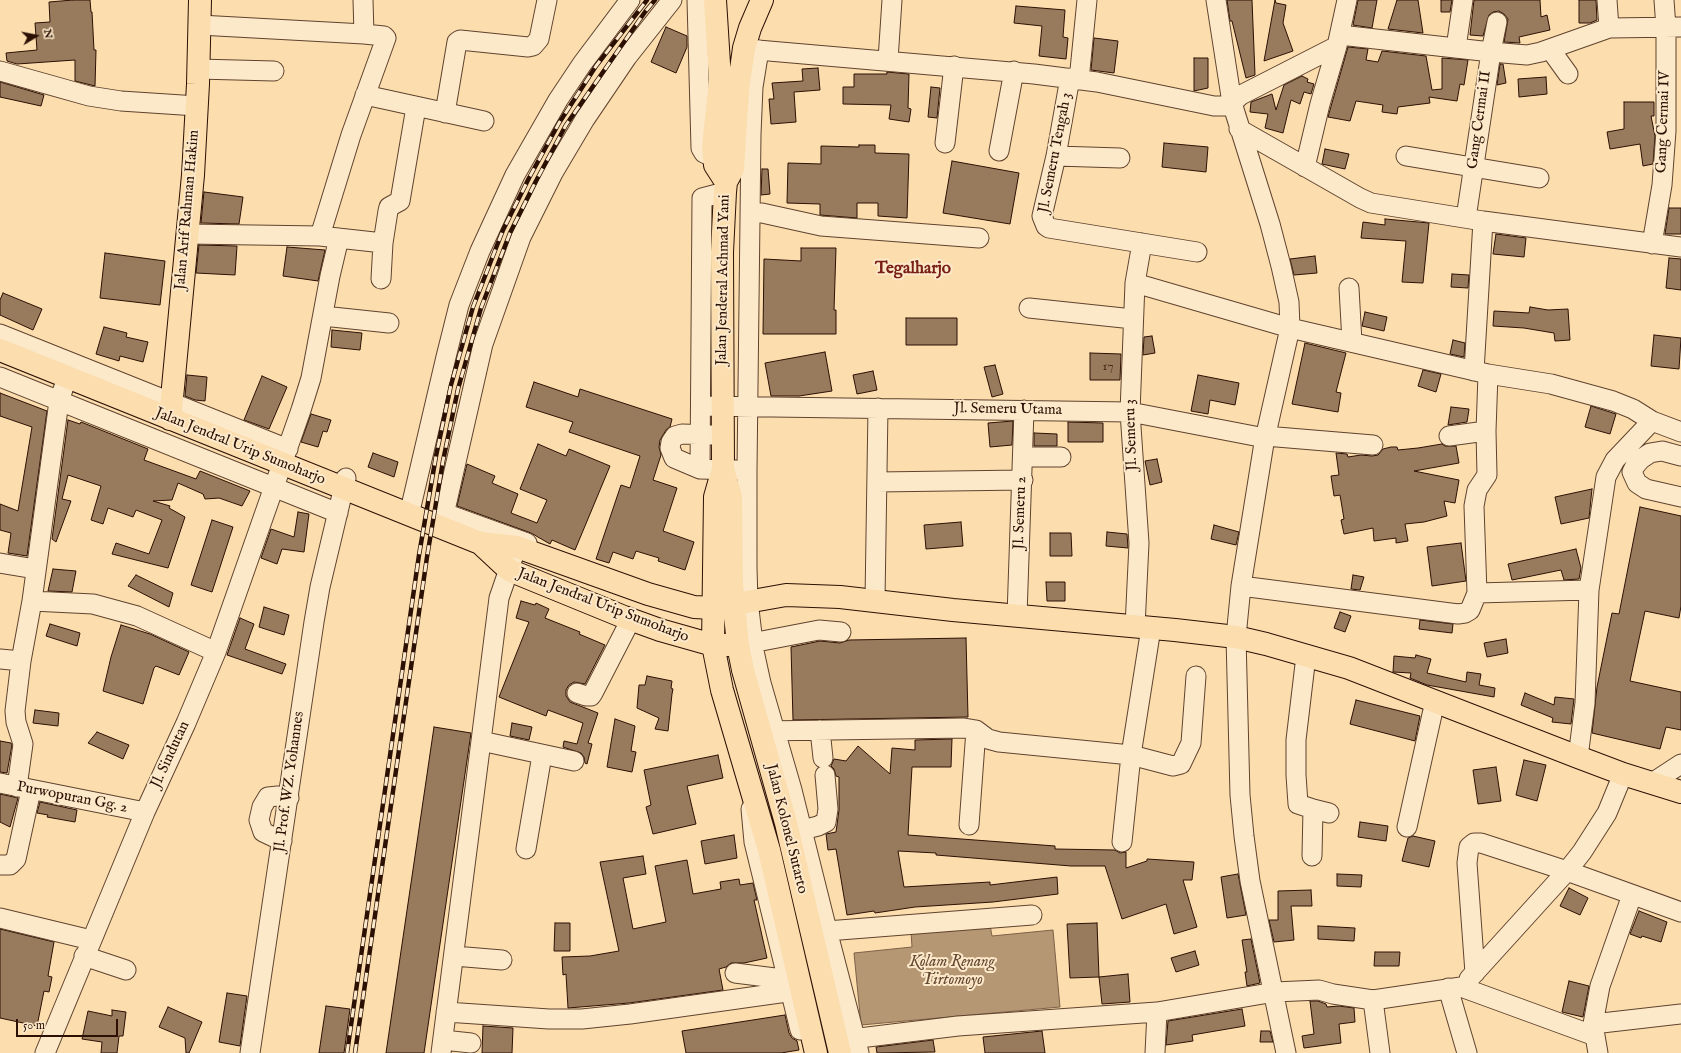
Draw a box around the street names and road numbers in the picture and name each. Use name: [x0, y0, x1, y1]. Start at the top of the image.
street label: Gang Cermai II: [1464, 70, 1496, 170]
street label: Gang Cermai IV: [1653, 70, 1675, 174]
street label: Jl. Semeru Tengah 3: [1036, 91, 1076, 215]
street label: Jalan Arif Rahman Hakim: [172, 129, 204, 291]
street label: Jalan Jenderal Achmad Yani: [714, 194, 734, 366]
street label: Jl. Semeru 3: [1122, 399, 1142, 471]
street label: Jl. Semeru Utama: [954, 400, 1062, 420]
street label: Jalan Jendral Urip Sumoharjo: [152, 405, 328, 489]
street label: Jl. Semeru 2: [1011, 476, 1031, 550]
street label: Jalan Jendral Urip Sumoharjo: [515, 565, 691, 647]
street label: Jl. Prof. WZ. Yohannes: [271, 710, 309, 854]
street label: Jl. Sindutan: [148, 719, 194, 791]
street label: Jalan Kolonel Sutarto: [761, 762, 811, 896]
street label: Purwopuran Gg. 2: [15, 778, 129, 818]

